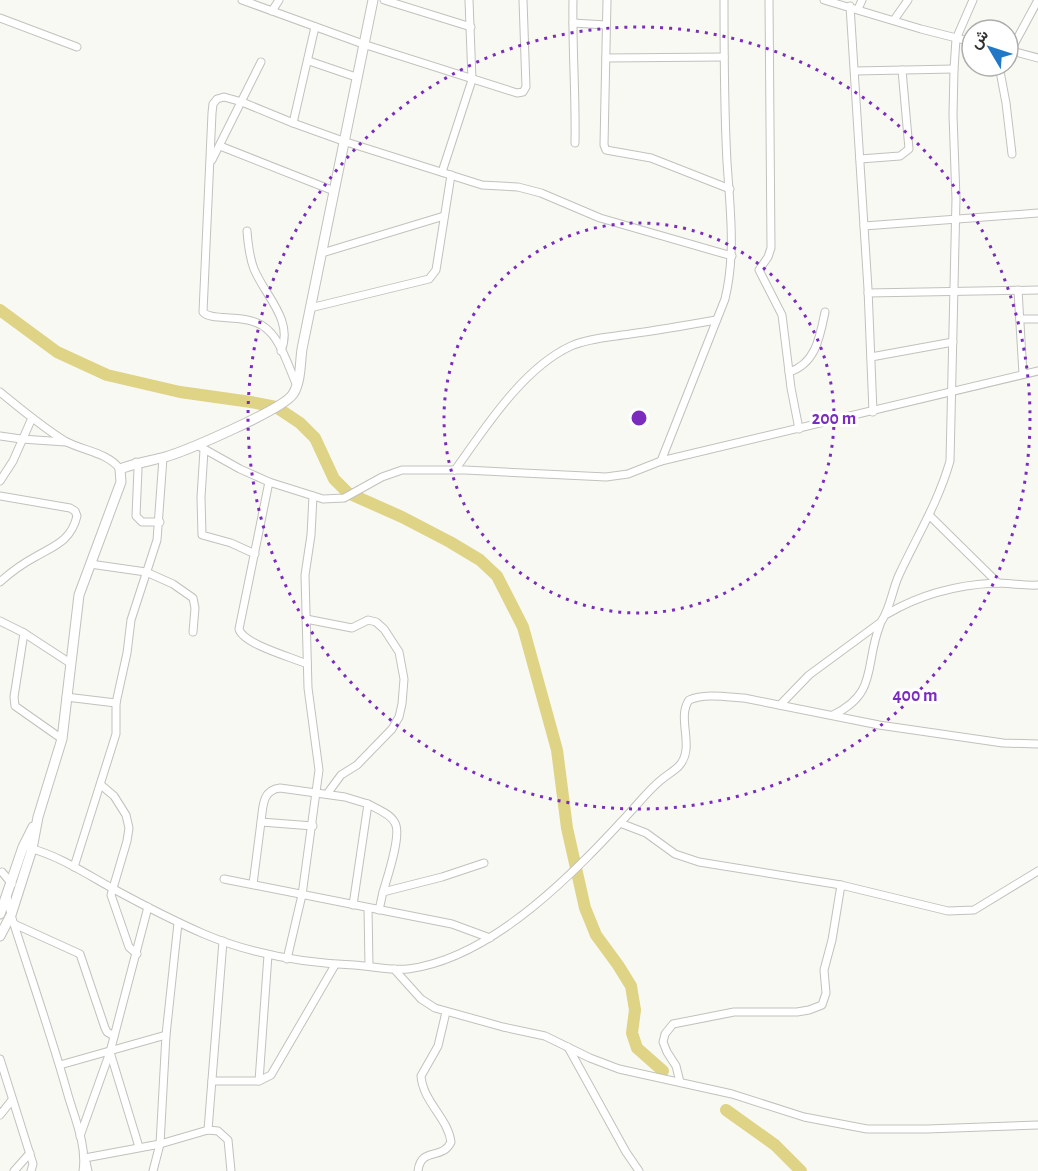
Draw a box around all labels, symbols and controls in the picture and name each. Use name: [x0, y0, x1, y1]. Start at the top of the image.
north arrow: [960, 18, 1020, 78]
text: ش: [967, 27, 992, 52]
centre of rings: [629, 408, 649, 428]
text: 200 m: [812, 410, 856, 428]
text: 400 m: [892, 687, 938, 705]

